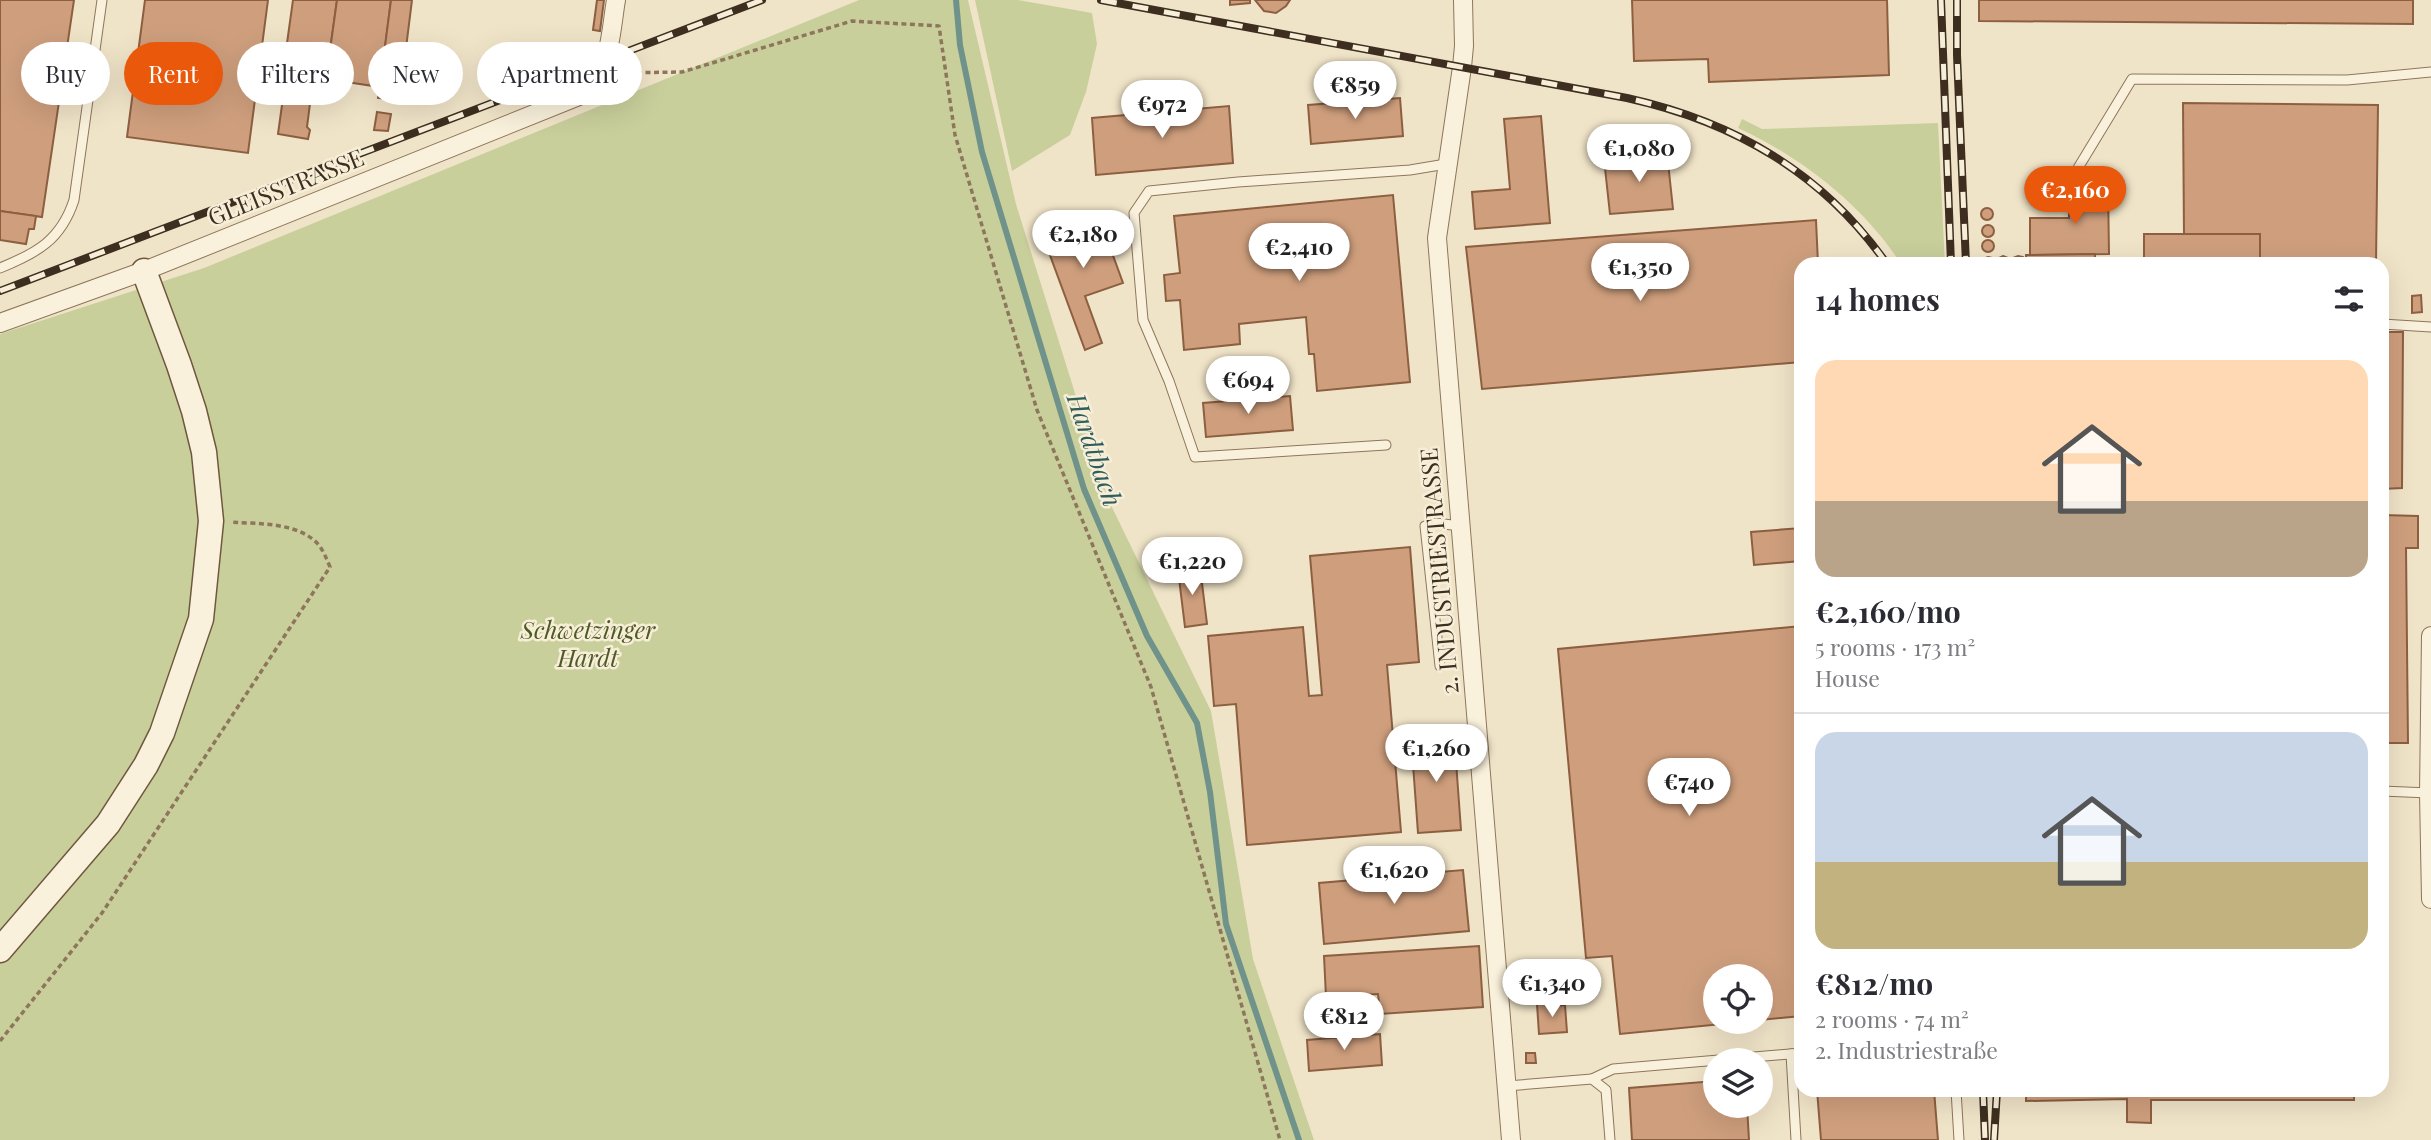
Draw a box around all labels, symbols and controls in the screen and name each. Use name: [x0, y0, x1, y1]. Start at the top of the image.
chip: Buy: [21, 42, 110, 105]
chip: Rent: [124, 42, 223, 105]
chip: Filters: [237, 42, 354, 105]
chip: New: [368, 42, 463, 105]
chip: Apartment: [477, 42, 642, 105]
pin: €859: [1314, 61, 1396, 121]
text: €859: [1330, 68, 1380, 99]
pin: €972: [1121, 80, 1203, 140]
text: €972: [1137, 87, 1187, 118]
pin: €1,080: [1582, 124, 1696, 184]
text: €1,080: [1603, 131, 1675, 162]
street label: GLEISSTRASSE: [202, 140, 368, 232]
pin: €2,160: [2018, 166, 2132, 226]
text: €2,160: [2040, 173, 2110, 204]
pin: €2,180: [1026, 210, 1140, 270]
text: €2,180: [1048, 217, 1118, 248]
pin: €2,410: [1242, 224, 1356, 283]
text: €2,410: [1265, 230, 1333, 261]
pin: €1,350: [1583, 244, 1697, 303]
text: €1,350: [1607, 250, 1673, 281]
text: 14 homes: [1815, 279, 1940, 319]
icon: filters: [2330, 280, 2368, 318]
pin: €694: [1207, 356, 1289, 416]
text: €694: [1222, 363, 1274, 394]
water label: Hardtbach: [1059, 387, 1131, 511]
icon: home: [2029, 406, 2155, 532]
street label: 2. INDUSTRIESTRASSE: [1411, 447, 1465, 696]
pin: €1,220: [1135, 538, 1249, 597]
text: €1,220: [1158, 544, 1226, 575]
text: €2,160/mo: [1815, 591, 1961, 631]
park label: Schwetzinger Hardt: [520, 613, 656, 673]
text: 5 rooms · 173 m²: [1815, 631, 1975, 662]
text: House: [1815, 662, 1880, 693]
pin: €1,260: [1379, 724, 1493, 784]
text: €1,260: [1401, 731, 1471, 762]
pin: €740: [1648, 758, 1730, 818]
text: €740: [1664, 765, 1714, 796]
icon: home: [2029, 778, 2155, 904]
pin: €1,620: [1337, 846, 1451, 906]
text: €1,620: [1359, 853, 1429, 884]
pin: €1,340: [1495, 960, 1609, 1019]
text: €812/mo: [1815, 963, 1933, 1003]
map controls: [1703, 964, 1773, 1118]
button: locate: [1703, 964, 1773, 1034]
text: €1,340: [1518, 966, 1586, 997]
pin: €812: [1303, 992, 1385, 1052]
text: €812: [1320, 999, 1368, 1030]
text: 2 rooms · 74 m²: [1815, 1003, 1969, 1034]
text: 2. Industriestraße: [1815, 1034, 1998, 1065]
button: layers: [1703, 1048, 1773, 1118]

